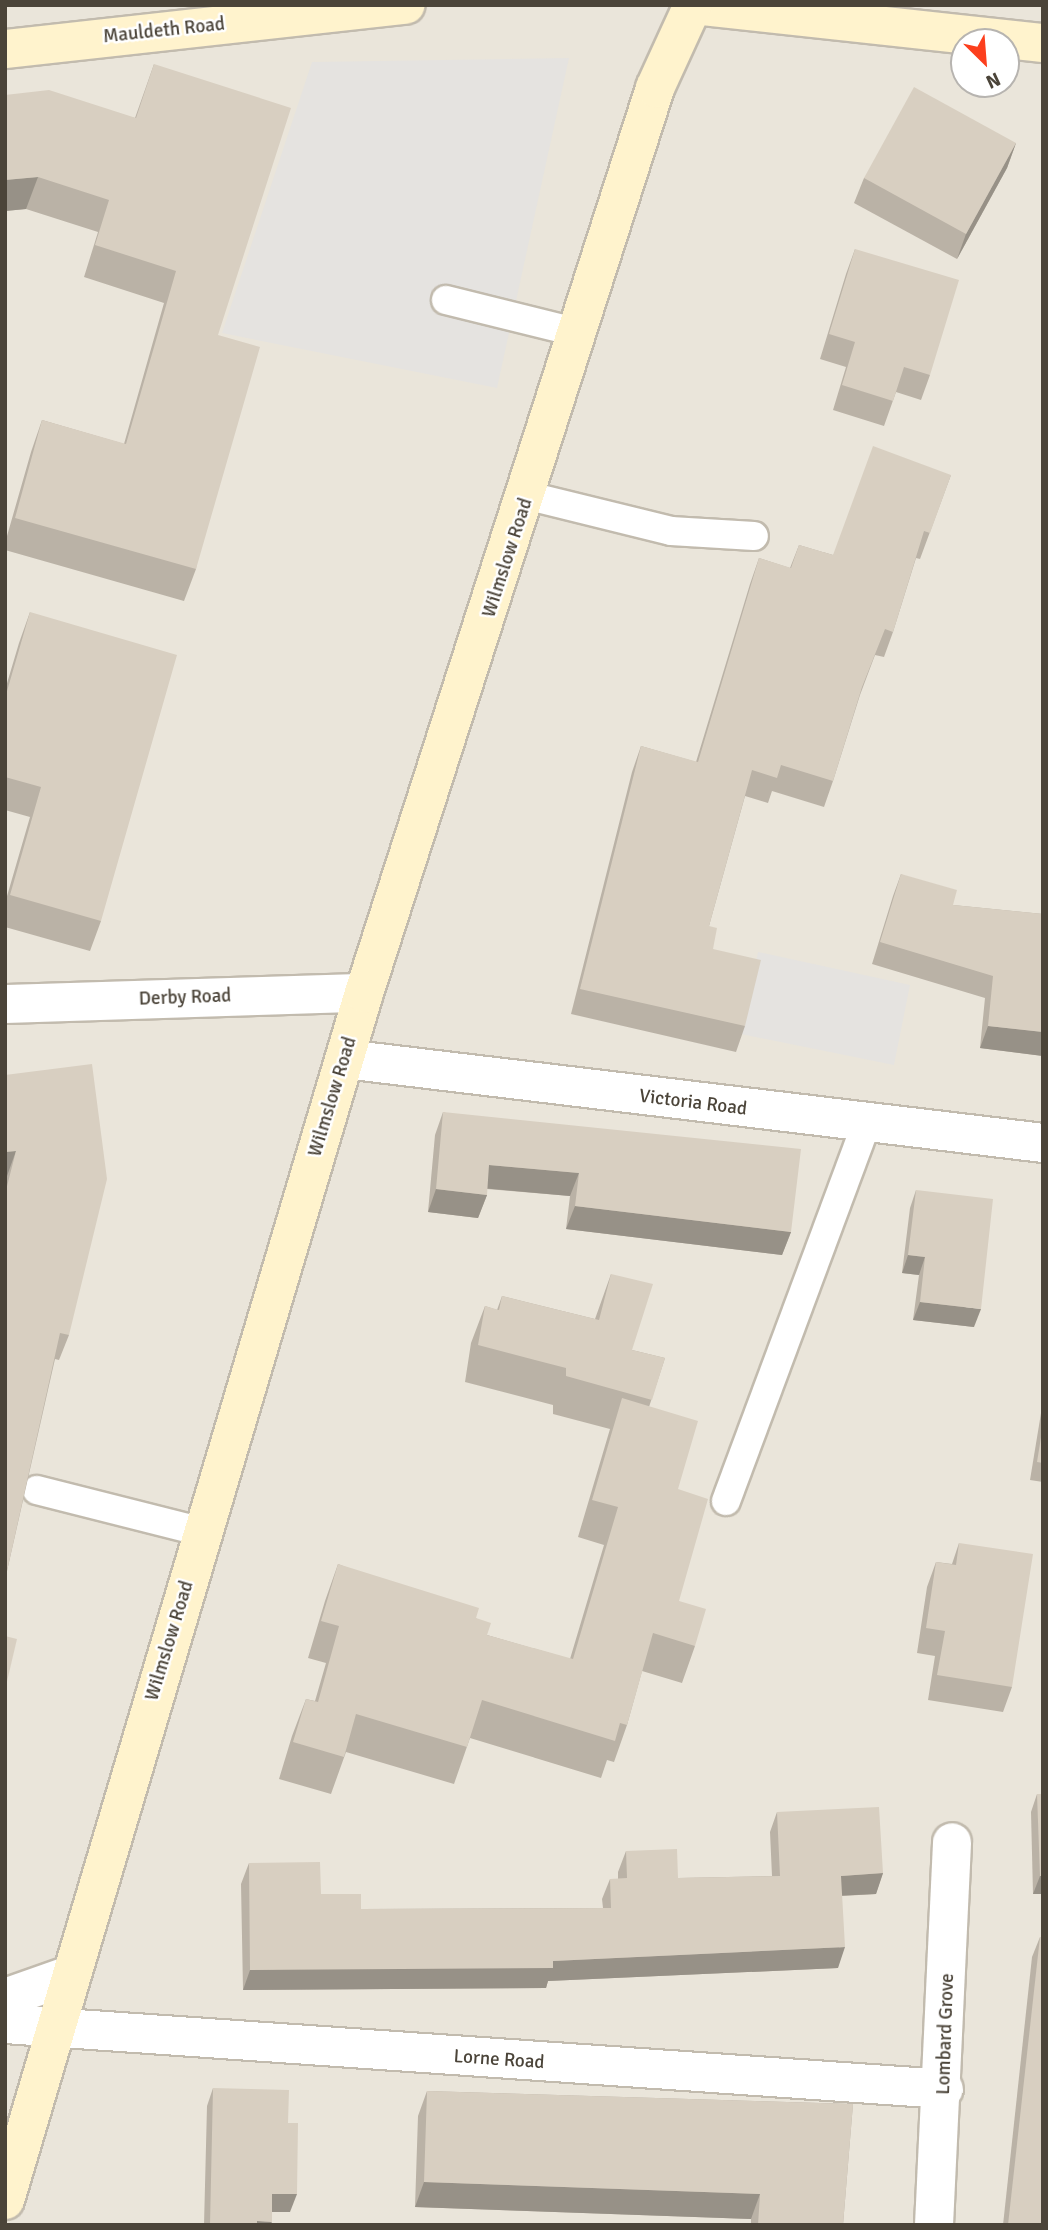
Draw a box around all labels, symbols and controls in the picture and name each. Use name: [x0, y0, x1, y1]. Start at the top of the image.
street label: Mauldeth Road: [102, 13, 226, 49]
north arrow: [950, 28, 1020, 98]
text: N: [982, 67, 1004, 94]
street label: Wilmslow Road: [478, 496, 538, 620]
street label: Derby Road: [138, 985, 232, 1011]
street label: Wilmslow Road: [304, 1034, 362, 1160]
street label: Victoria Road: [638, 1085, 748, 1121]
street label: Wilmslow Road: [141, 1578, 199, 1704]
street label: Lombard Grove: [932, 1973, 960, 2095]
street label: Lorne Road: [453, 2045, 545, 2075]

